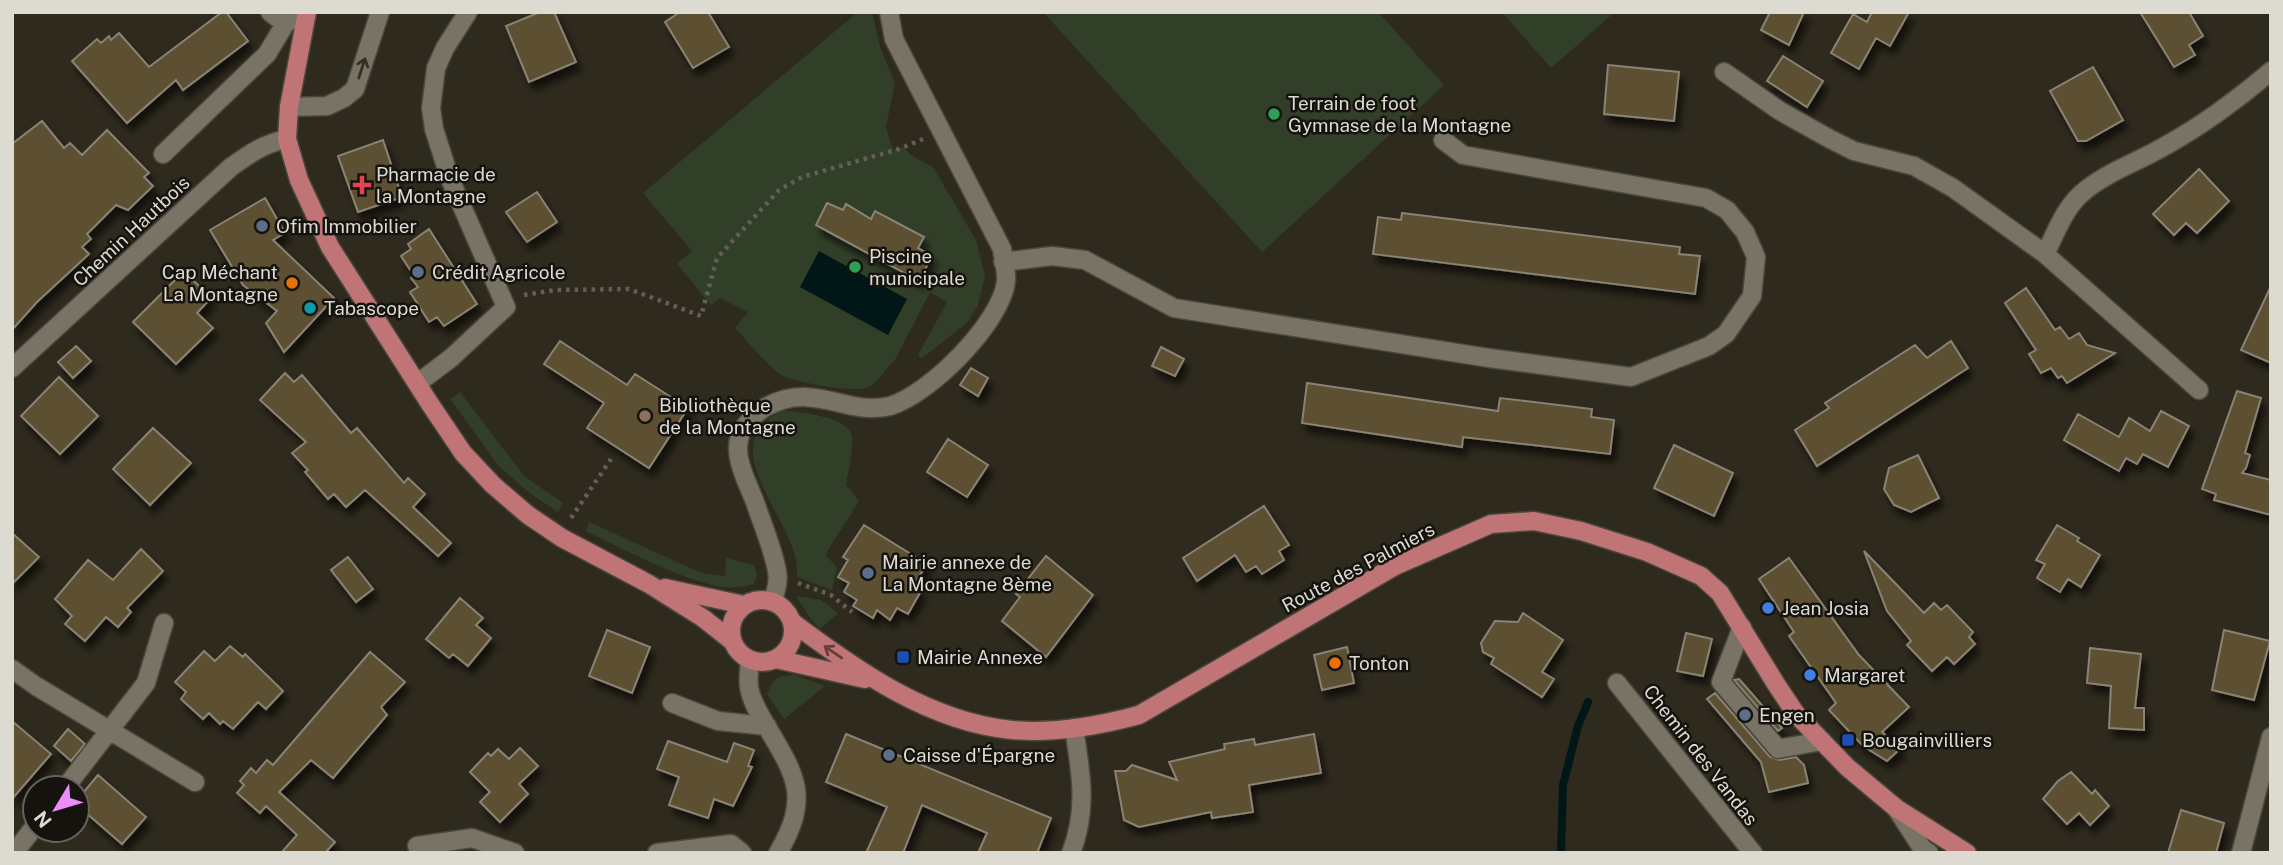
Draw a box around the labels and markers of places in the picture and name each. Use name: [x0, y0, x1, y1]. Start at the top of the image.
place label: Terrain de foot Gymnase de la Montagne: [1288, 92, 1511, 136]
marker: Terrain de foot Gymnase de la Montagne: [1266, 106, 1282, 122]
place label: Pharmacie de la Montagne: [376, 163, 496, 207]
marker: Pharmacie de la Montagne: [354, 177, 370, 193]
place label: Ofim Immobilier: [276, 215, 417, 237]
marker: Ofim Immobilier: [254, 218, 270, 234]
place label: Piscine municipale: [869, 245, 965, 289]
marker: Piscine municipale: [847, 259, 863, 275]
place label: Cap Méchant La Montagne: [162, 261, 278, 305]
place label: Crédit Agricole: [432, 261, 565, 283]
marker: Crédit Agricole: [410, 264, 426, 280]
marker: Cap Méchant La Montagne: [284, 275, 300, 291]
place label: Tabascope: [324, 297, 419, 319]
marker: Tabascope: [302, 300, 318, 316]
place label: Bibliothèque de la Montagne: [659, 394, 796, 438]
marker: Bibliothèque de la Montagne: [637, 408, 653, 424]
place label: Mairie annexe de La Montagne 8ème: [882, 551, 1052, 595]
marker: Mairie annexe de La Montagne 8ème: [860, 565, 876, 581]
place label: Jean Josia: [1782, 597, 1869, 619]
marker: Jean Josia: [1760, 600, 1776, 616]
place label: Mairie Annexe: [917, 646, 1043, 668]
marker: Mairie Annexe: [895, 649, 911, 665]
place label: Tonton: [1349, 652, 1409, 674]
marker: Tonton: [1327, 655, 1343, 671]
place label: Margaret: [1824, 664, 1905, 686]
marker: Margaret: [1802, 667, 1818, 683]
place label: Engen: [1759, 704, 1815, 726]
marker: Engen: [1737, 707, 1753, 723]
place label: Bougainvilliers: [1862, 729, 1992, 751]
marker: Bougainvilliers: [1840, 732, 1856, 748]
place label: Caisse d'Épargne: [903, 744, 1055, 766]
marker: Caisse d'Épargne: [881, 747, 897, 763]

